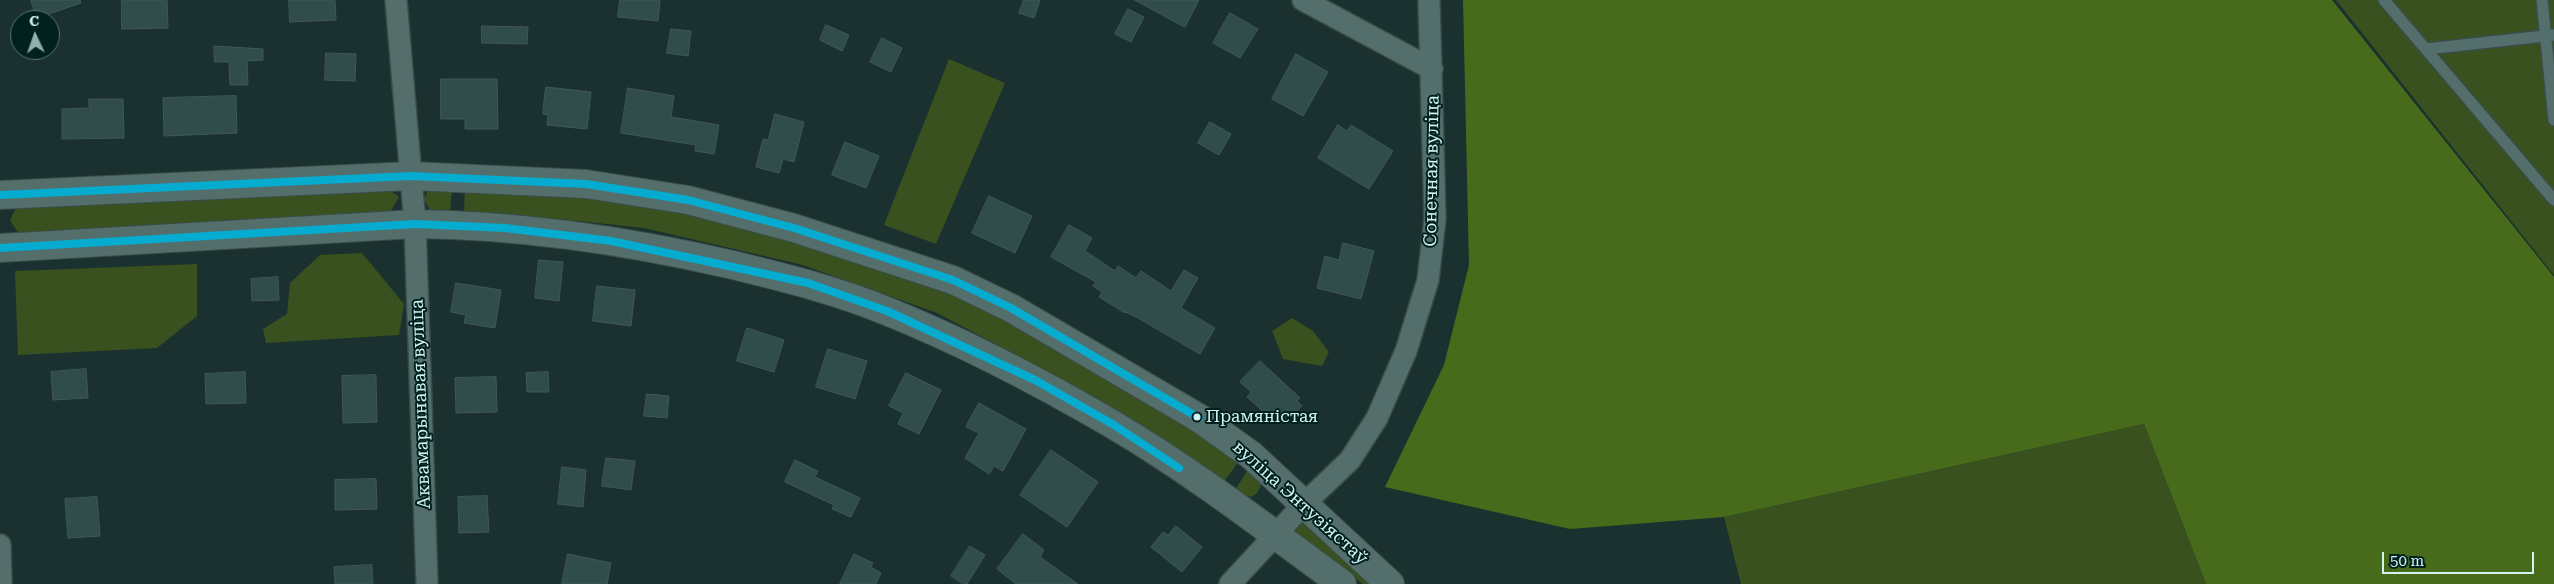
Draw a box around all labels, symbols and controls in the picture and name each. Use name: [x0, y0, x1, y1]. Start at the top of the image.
north arrow: [10, 10, 60, 60]
text: С: [29, 13, 40, 29]
street label: Сонечная вуліца: [1420, 95, 1444, 247]
street label: Аквамарынавая вуліца: [407, 299, 435, 509]
place label: Прамяністая: [1206, 407, 1318, 427]
marker: Прамяністая: [1192, 412, 1202, 422]
street label: вуліца Энтузіястаў: [1228, 437, 1372, 569]
scale bar: [2384, 542, 2536, 574]
text: 50 m: [2390, 552, 2424, 570]

